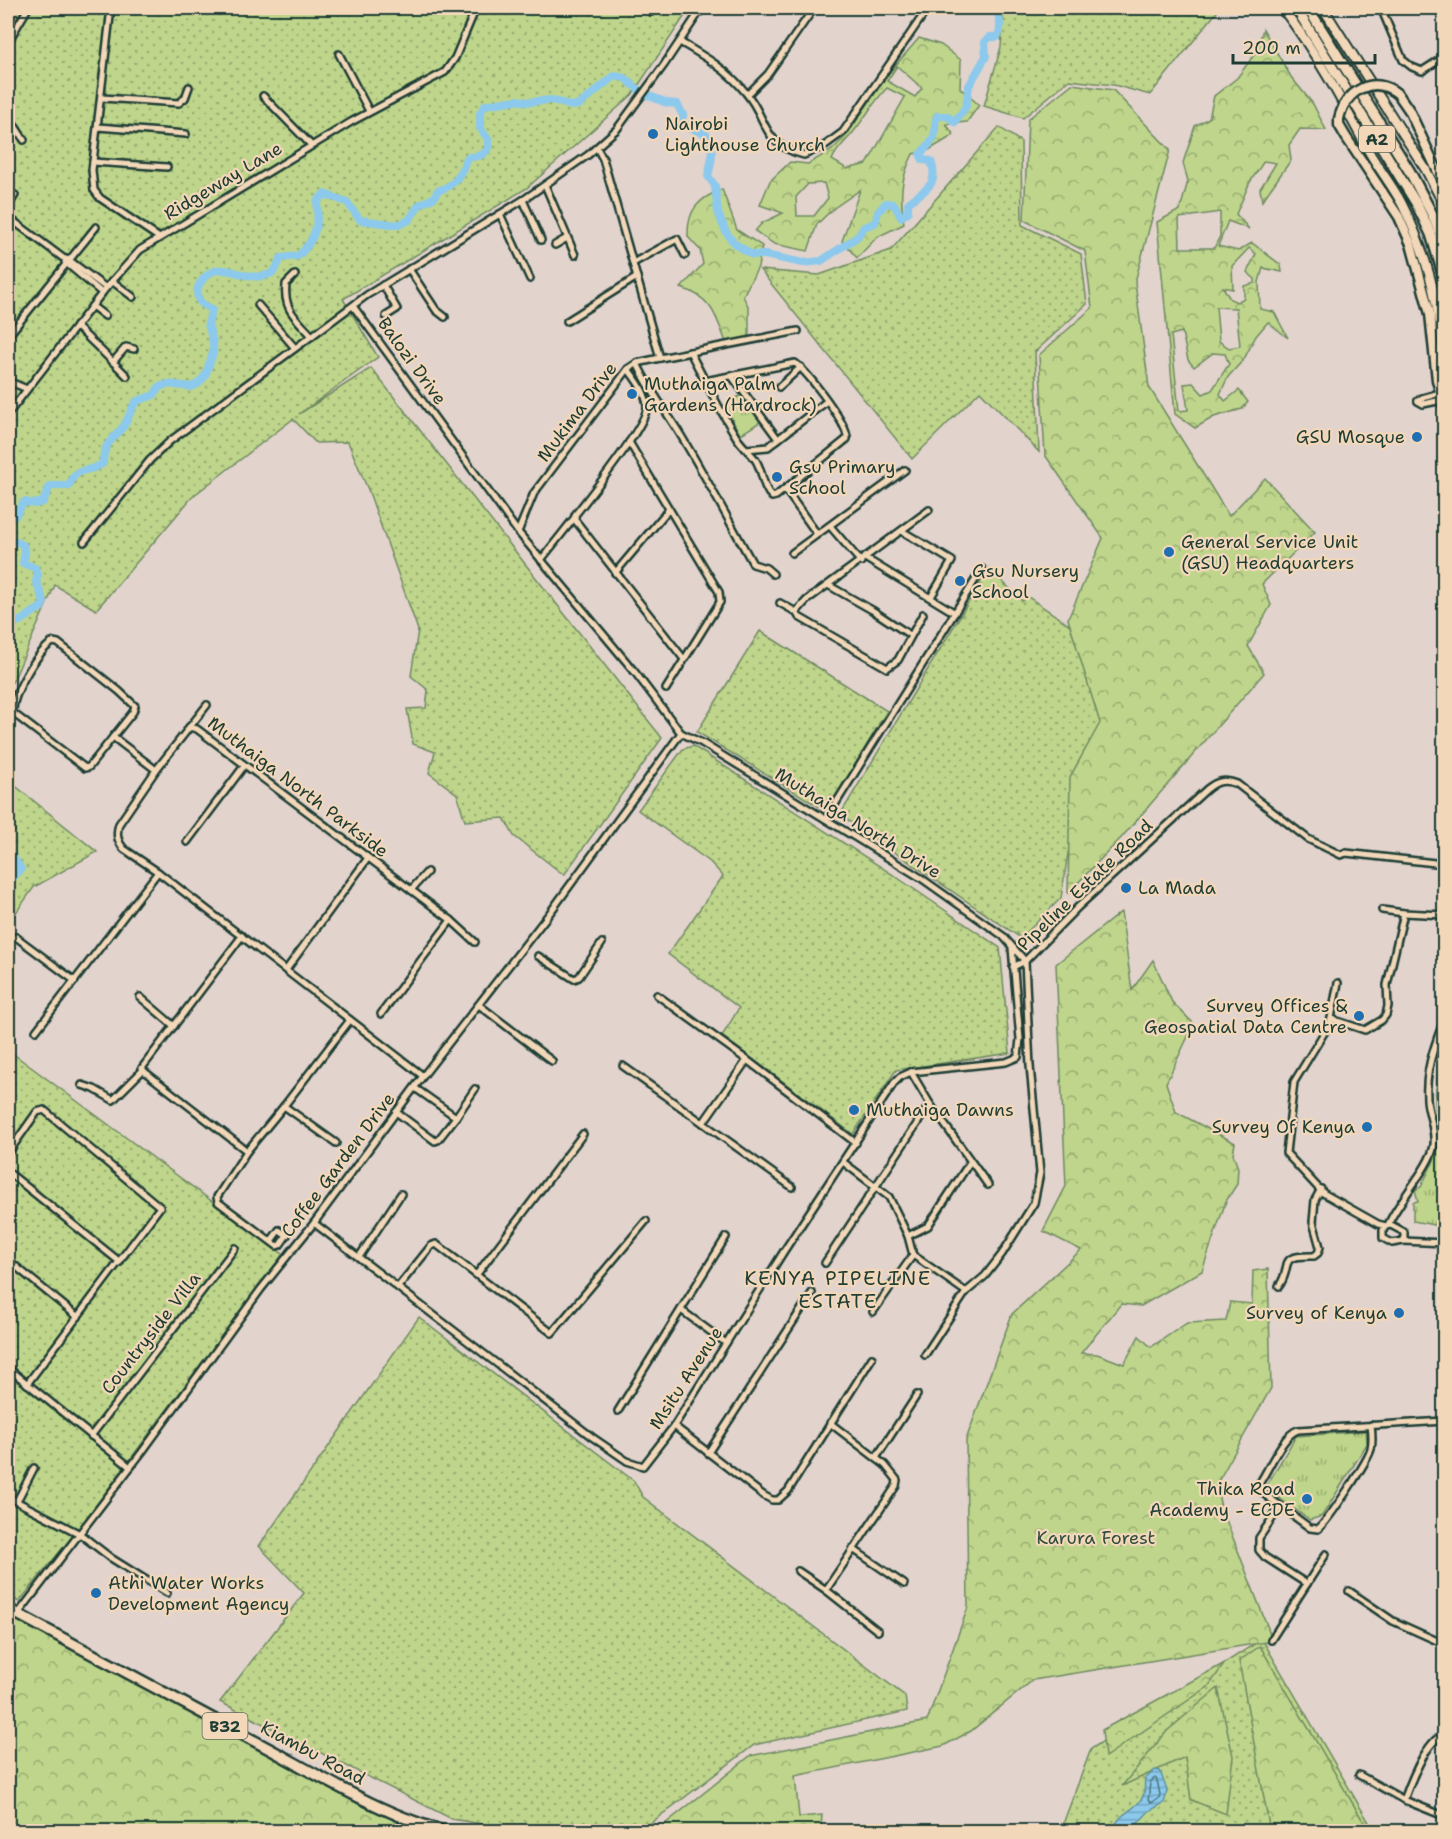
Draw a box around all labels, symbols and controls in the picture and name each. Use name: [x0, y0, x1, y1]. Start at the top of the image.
scale bar: [1233, 27, 1376, 65]
text: 200 m: [1242, 36, 1301, 60]
place label: Nairobi Lighthouse Church: [665, 112, 825, 157]
road number: A2: [1359, 126, 1395, 152]
marker: Nairobi Lighthouse Church: [646, 127, 660, 141]
street label: Ridgeway Lane: [159, 136, 287, 226]
street label: Balozi Drive: [372, 312, 452, 410]
street label: Mukima Drive: [532, 357, 622, 467]
place label: Muthaiga Palm Gardens (Hardrock): [644, 372, 817, 417]
marker: Muthaiga Palm Gardens (Hardrock): [625, 387, 639, 401]
place label: GSU Mosque: [1296, 425, 1405, 449]
marker: GSU Mosque: [1410, 430, 1424, 444]
place label: Gsu Primary School: [789, 455, 895, 500]
marker: Gsu Primary School: [770, 470, 784, 484]
place label: General Service Unit (GSU) Headquarters: [1181, 530, 1359, 575]
marker: General Service Unit (GSU) Headquarters: [1162, 545, 1176, 559]
place label: Gsu Nursery School: [972, 559, 1079, 604]
marker: Gsu Nursery School: [953, 574, 967, 588]
street label: Muthaiga North Parkside: [203, 711, 393, 863]
street label: Muthaiga North Drive: [770, 762, 946, 884]
street label: Pipeline Estate Road: [1012, 814, 1158, 956]
place label: La Mada: [1138, 876, 1216, 900]
marker: La Mada: [1119, 881, 1133, 895]
place label: Survey Offices & Geospatial Data Centre: [1144, 994, 1348, 1039]
marker: Survey Offices & Geospatial Data Centre: [1352, 1009, 1366, 1023]
street label: Coffee Garden Drive: [276, 1088, 400, 1242]
place label: Muthaiga Dawns: [866, 1098, 1014, 1122]
marker: Muthaiga Dawns: [847, 1103, 861, 1117]
place label: Survey Of Kenya: [1212, 1115, 1355, 1139]
marker: Survey Of Kenya: [1360, 1120, 1374, 1134]
district label: KENYA PIPELINE ESTATE: [744, 1265, 932, 1314]
street label: Countryside Villa: [96, 1267, 206, 1399]
place label: Survey of Kenya: [1246, 1301, 1387, 1325]
marker: Survey of Kenya: [1392, 1306, 1406, 1320]
street label: Msitu Avenue: [644, 1322, 728, 1434]
place label: Thika Road Academy - ECDE: [1149, 1477, 1295, 1522]
marker: Thika Road Academy - ECDE: [1300, 1492, 1314, 1506]
park label: Karura Forest: [1037, 1526, 1156, 1550]
place label: Athi Water Works Development Agency: [108, 1571, 289, 1616]
marker: Athi Water Works Development Agency: [89, 1586, 103, 1600]
road number: B32: [202, 1713, 248, 1739]
street label: Kiambu Road: [256, 1715, 370, 1791]

